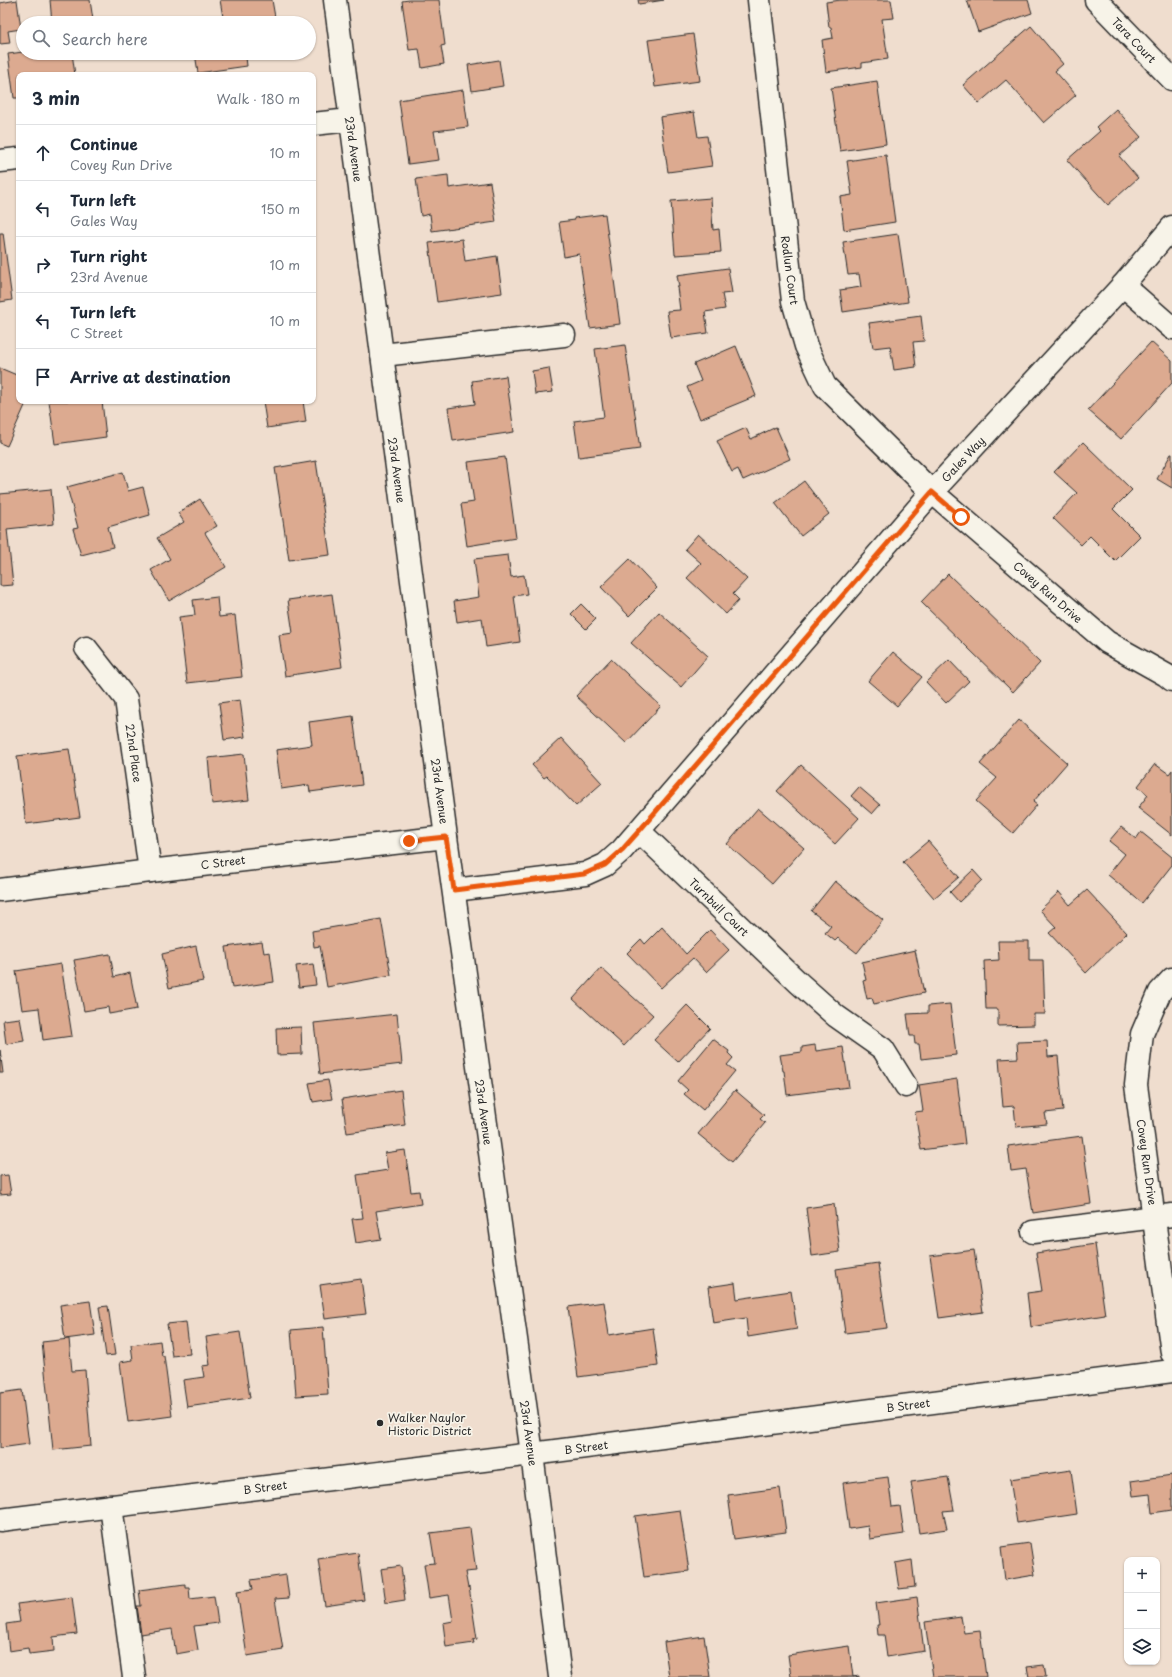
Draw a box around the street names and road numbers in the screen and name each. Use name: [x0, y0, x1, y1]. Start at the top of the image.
street label: Tara Court: [1108, 13, 1161, 67]
street label: 23rd Avenue: [341, 115, 367, 183]
street label: Rodlun Court: [777, 234, 803, 306]
street label: Gales Way: [937, 432, 989, 486]
street label: 23rd Avenue: [384, 436, 410, 504]
street label: Covey Run Drive: [1010, 557, 1086, 627]
street label: 22nd Place: [121, 723, 147, 783]
street label: 23rd Avenue: [427, 757, 453, 825]
street label: C Street: [200, 851, 247, 873]
street label: Turnbull Court: [685, 874, 753, 940]
street label: 23rd Avenue: [471, 1078, 497, 1146]
street label: Covey Run Drive: [1133, 1118, 1161, 1206]
street label: B Street: [885, 1394, 931, 1416]
street label: 23rd Avenue: [516, 1399, 542, 1467]
street label: B Street: [563, 1436, 609, 1458]
street label: B Street: [242, 1476, 288, 1498]

